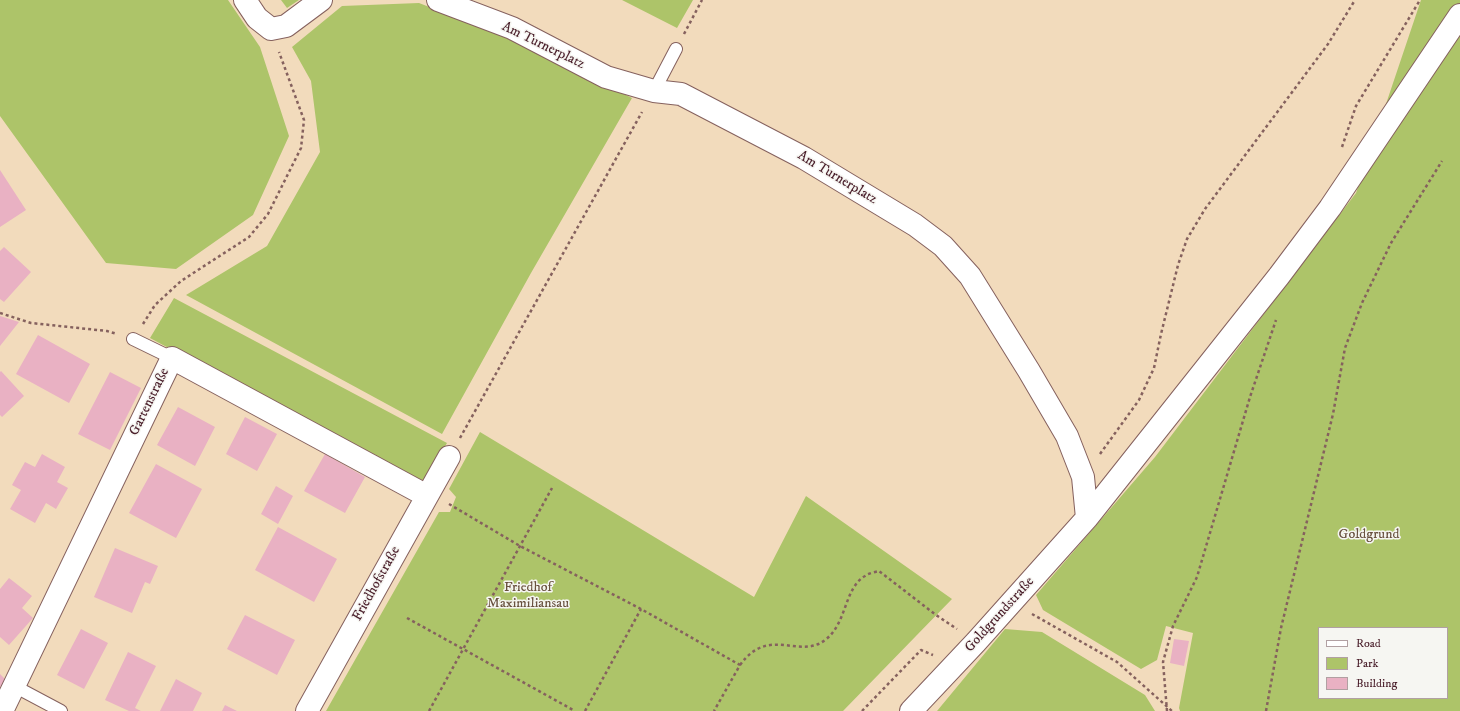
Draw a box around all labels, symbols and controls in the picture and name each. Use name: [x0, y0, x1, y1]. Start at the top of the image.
street label: Am Turnerplatz: [499, 19, 587, 73]
street label: Am Turnerplatz: [794, 148, 880, 208]
street label: Gartenstraße: [126, 365, 174, 439]
park label: Goldgrund: [1339, 527, 1399, 543]
street label: Friedhofstraße: [350, 544, 404, 624]
street label: Goldgrundstraße: [962, 574, 1038, 656]
park label: Friedhof Maximiliansau: [487, 580, 569, 612]
legend: [1318, 627, 1448, 699]
text: Road: [1356, 636, 1381, 651]
text: Park: [1356, 656, 1378, 671]
text: Building: [1356, 676, 1397, 691]

